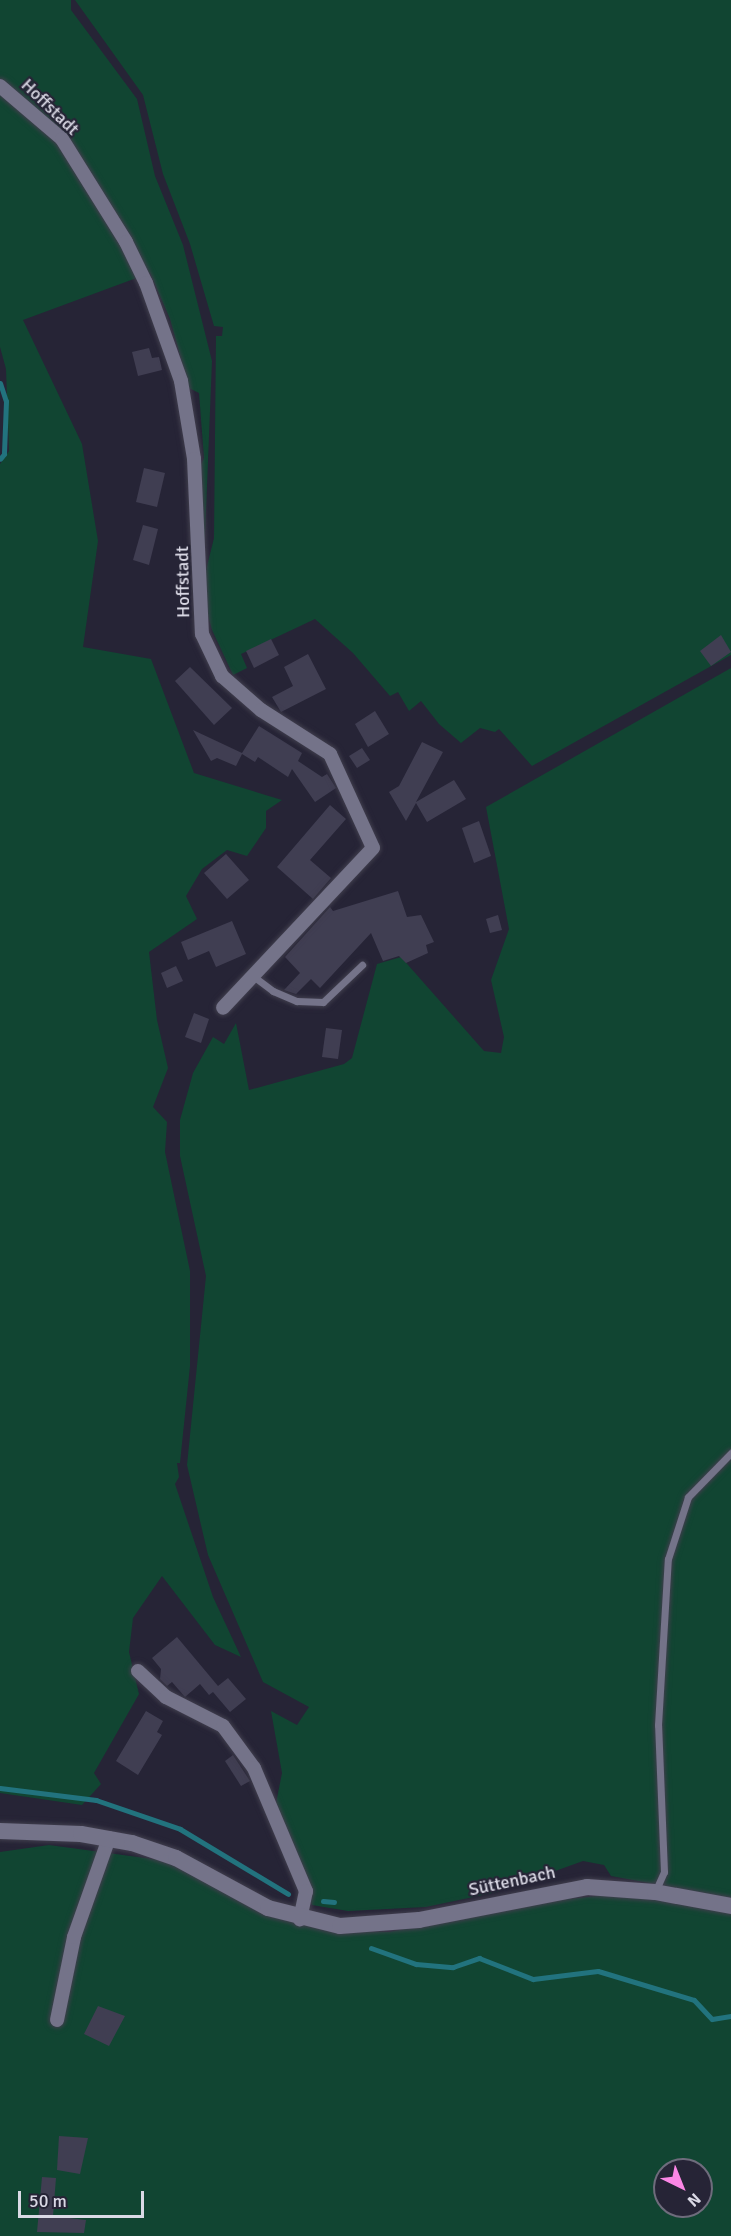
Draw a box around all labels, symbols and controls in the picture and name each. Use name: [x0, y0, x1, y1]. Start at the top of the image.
street label: Hoffstadt: [17, 74, 83, 140]
street label: Hoffstadt: [172, 546, 194, 618]
street label: Süttenbach: [467, 1861, 557, 1901]
north arrow: [653, 2158, 713, 2218]
scale bar: [21, 2179, 147, 2217]
text: N: [683, 2189, 705, 2211]
text: 50 m: [29, 2190, 67, 2212]

